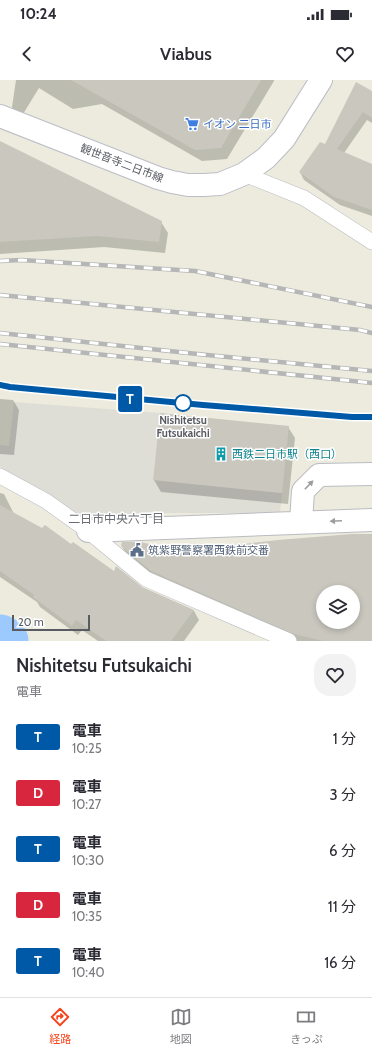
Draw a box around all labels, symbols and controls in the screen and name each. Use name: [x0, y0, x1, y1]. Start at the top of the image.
text: 10:24: [20, 5, 57, 23]
icon: back: [16, 43, 38, 65]
text: Viabus: [160, 43, 212, 65]
icon: heart: [334, 43, 356, 65]
supermarket icon: イオン 二日市: [184, 116, 200, 132]
place label: イオン 二日市: [203, 117, 271, 131]
street label: 観世音寺二日市線: [78, 141, 166, 185]
line badge: T: [117, 386, 143, 412]
text: T: [126, 390, 134, 408]
marker: Nishitetsu Futsukaichi: [174, 394, 192, 412]
place label: Nishitetsu Futsukaichi: [156, 413, 210, 440]
building icon: 西鉄二日市駅（西口）: [213, 446, 229, 462]
place label: 西鉄二日市駅（西口）: [232, 447, 342, 461]
one-way arrow: [304, 480, 313, 490]
district label: 二日市中央六丁目: [68, 511, 164, 526]
one-way arrow: [329, 518, 342, 524]
public building icon: 筑紫野警察署西鉄前交番: [129, 542, 145, 558]
place label: 筑紫野警察署西鉄前交番: [148, 543, 269, 557]
map controls: [316, 585, 360, 629]
button: layers: [316, 585, 360, 629]
scale bar: [12, 613, 90, 632]
text: 20 m: [18, 615, 44, 629]
text: Nishitetsu Futsukaichi: [16, 654, 192, 677]
button: heart: [314, 654, 356, 696]
text: 電車: [16, 683, 42, 699]
text: 電車: [72, 722, 102, 740]
text: T: [34, 728, 42, 746]
text: 1 分: [333, 730, 356, 748]
text: 10:25: [72, 740, 102, 756]
text: 電車: [72, 778, 102, 796]
text: D: [33, 784, 43, 802]
text: 3 分: [330, 786, 356, 804]
text: 10:27: [72, 796, 101, 812]
text: 電車: [72, 834, 102, 852]
text: T: [34, 840, 42, 858]
text: 6 分: [329, 842, 356, 860]
text: 10:30: [72, 852, 104, 868]
text: 電車: [72, 890, 102, 908]
text: D: [33, 896, 43, 914]
text: 11 分: [328, 898, 356, 916]
text: 10:35: [72, 908, 102, 924]
text: 電車: [72, 946, 102, 964]
text: T: [34, 952, 42, 970]
text: 16 分: [324, 954, 356, 972]
text: 10:40: [72, 964, 105, 980]
tab: 経路: [49, 1006, 71, 1046]
tab: 地図: [170, 1006, 192, 1046]
tab: きっぷ: [290, 1006, 323, 1046]

